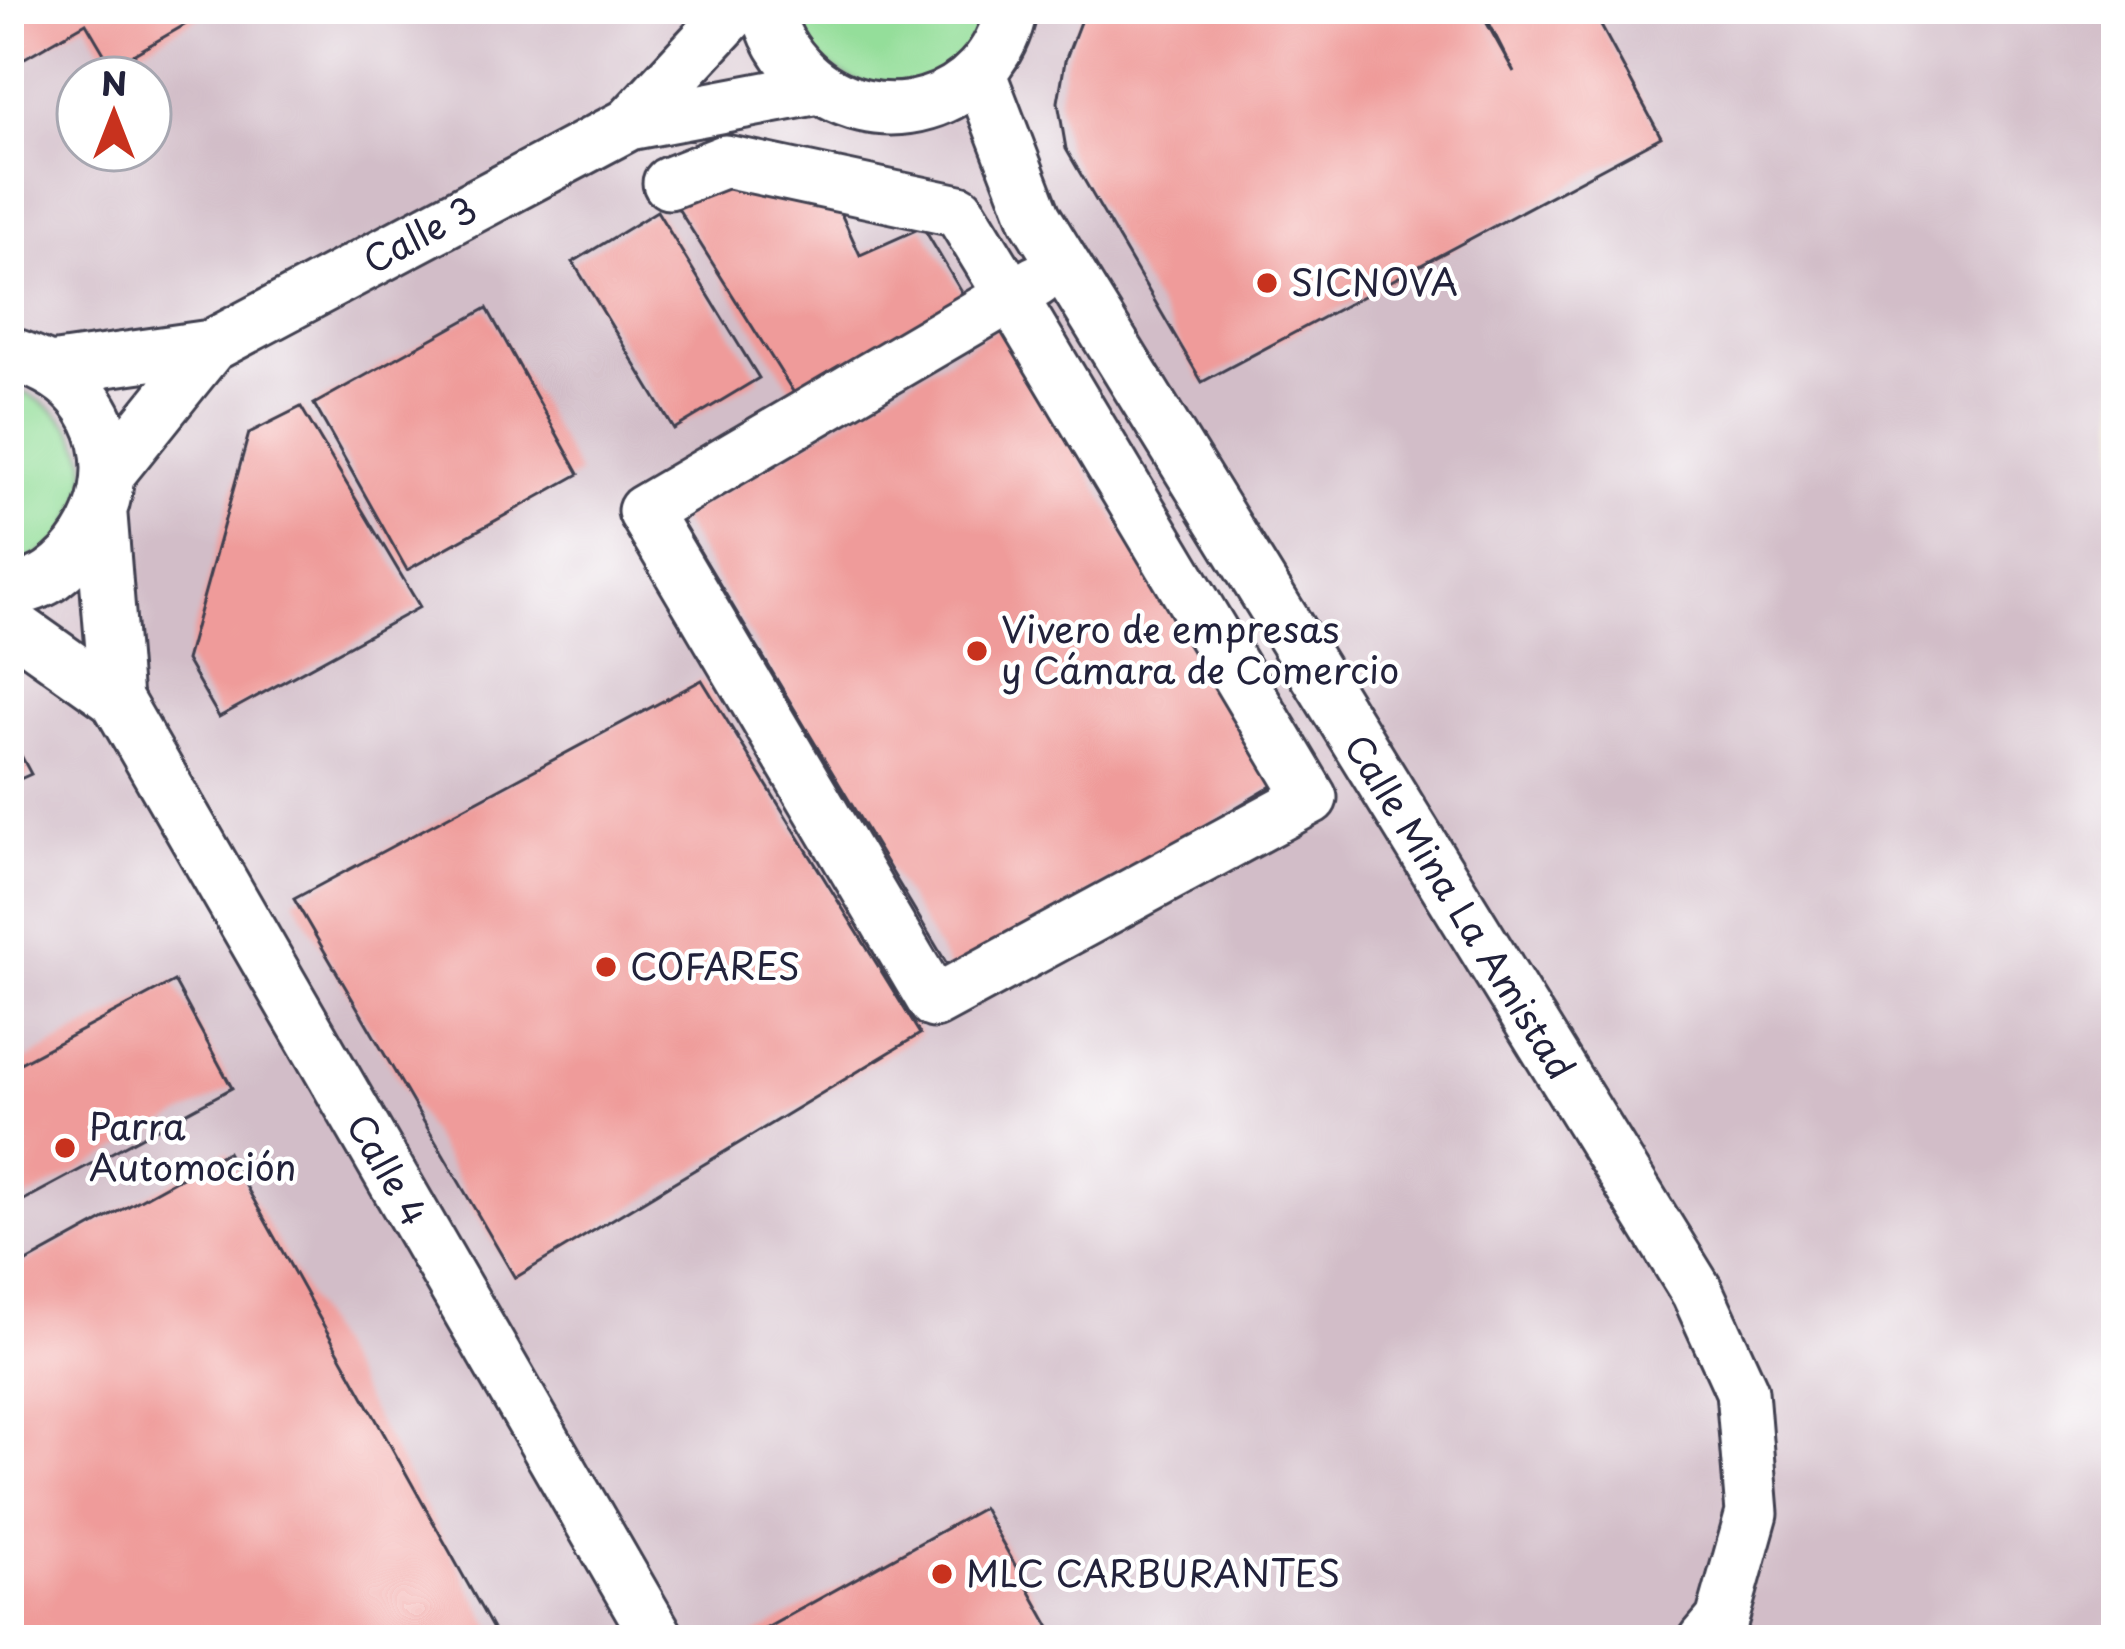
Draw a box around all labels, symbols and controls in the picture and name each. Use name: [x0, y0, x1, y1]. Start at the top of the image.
north arrow: [54, 54, 174, 174]
text: N: [101, 57, 127, 107]
street label: Calle 3: [353, 181, 485, 286]
place label: SICNOVA: [1291, 254, 1458, 308]
marker: SICNOVA: [1254, 270, 1280, 296]
place label: Vivero de empresas y Cámara de Comercio: [1001, 601, 1399, 696]
marker: Vivero de empresas y Cámara de Comercio: [964, 638, 990, 664]
street label: Calle Mina La Amistad: [1332, 723, 1589, 1089]
place label: COFARES: [630, 938, 801, 992]
marker: COFARES: [593, 954, 619, 980]
place label: Parra Automoción: [89, 1098, 296, 1193]
street label: Calle 4: [335, 1103, 443, 1235]
marker: Parra Automoción: [52, 1135, 78, 1161]
place label: MLC CARBURANTES: [966, 1545, 1340, 1599]
marker: MLC CARBURANTES: [929, 1561, 955, 1587]

